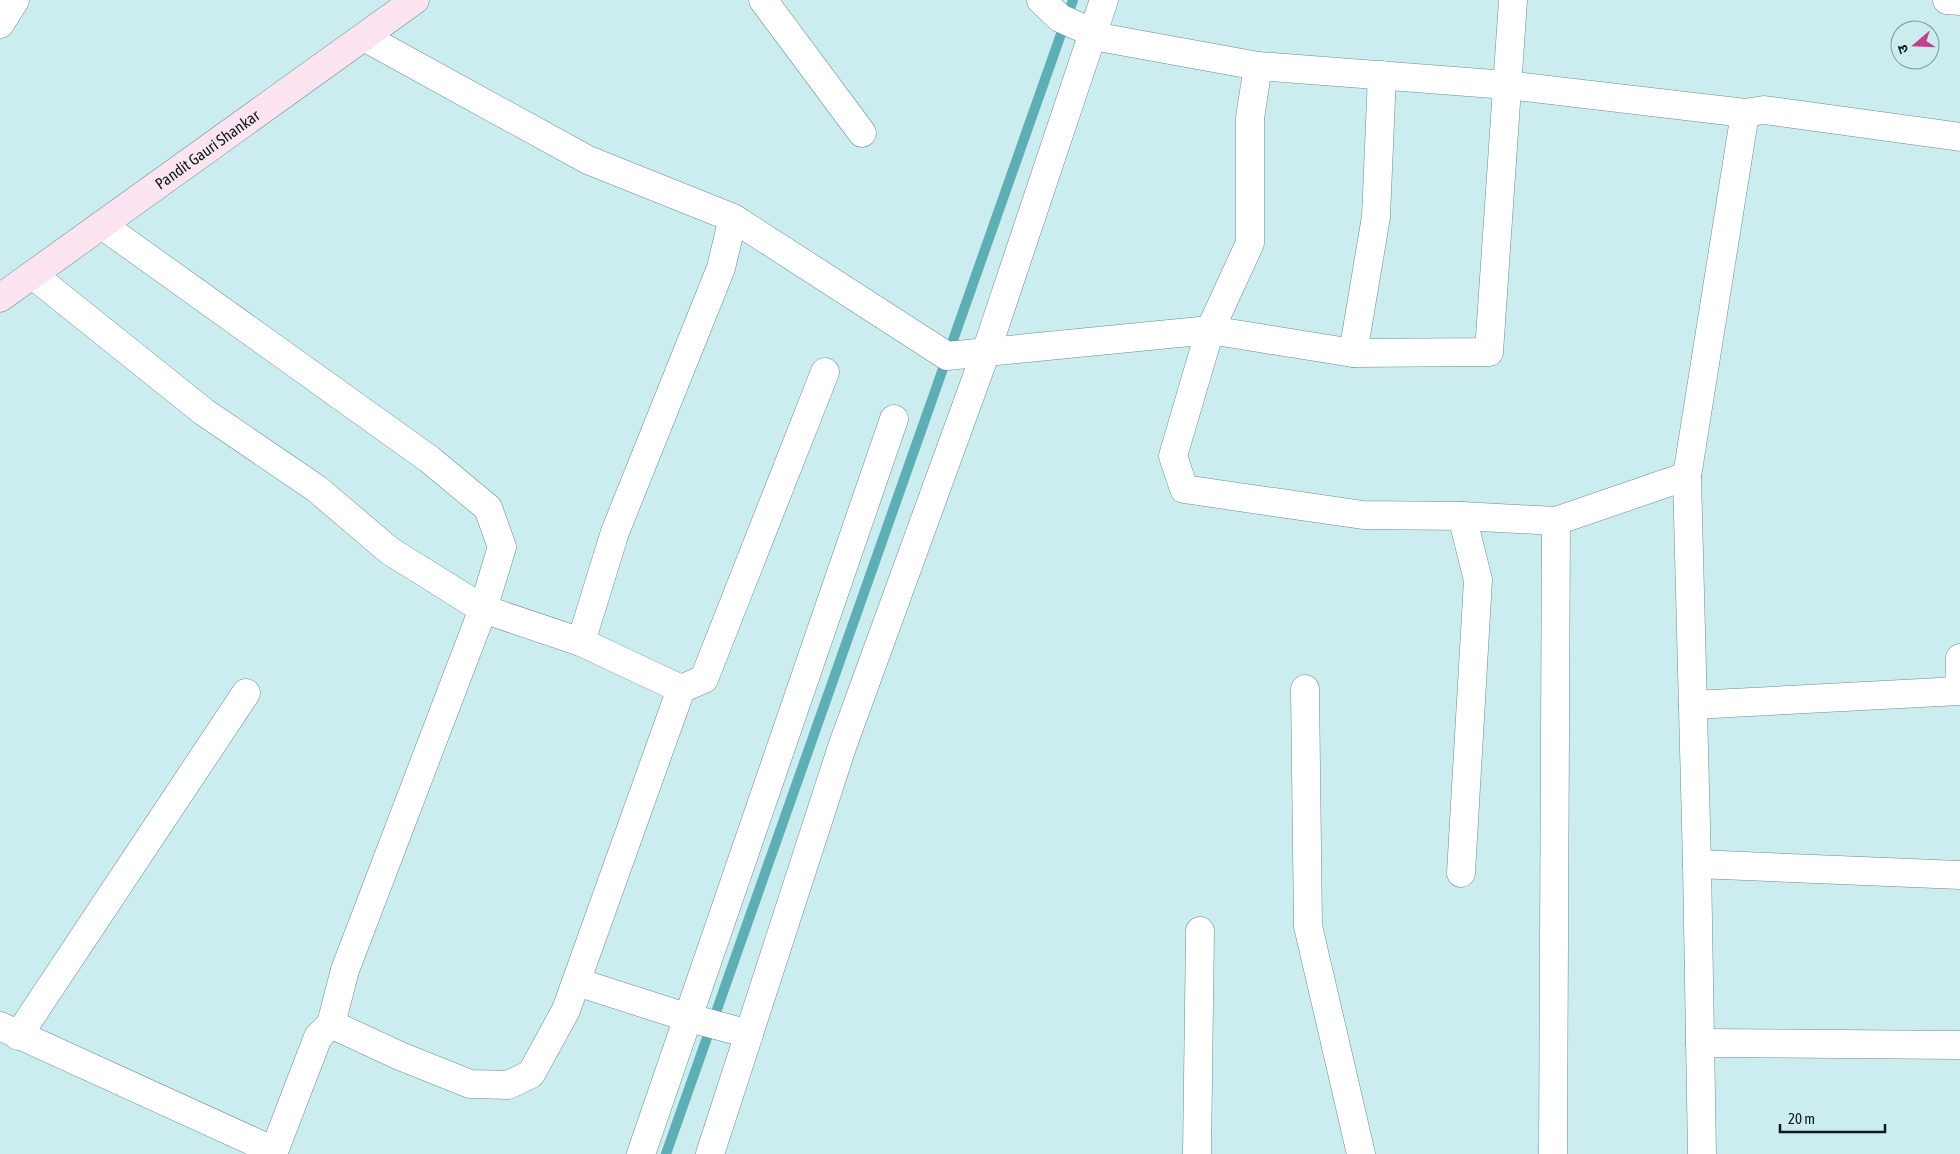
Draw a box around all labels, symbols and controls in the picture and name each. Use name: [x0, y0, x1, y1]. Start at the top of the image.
north arrow: [1890, 20, 1940, 70]
text: उ: [1894, 42, 1912, 56]
street label: Pandit Gauri Shankar: [151, 106, 263, 193]
scale bar: [1780, 1102, 1885, 1134]
text: 20 m: [1788, 1110, 1815, 1127]

